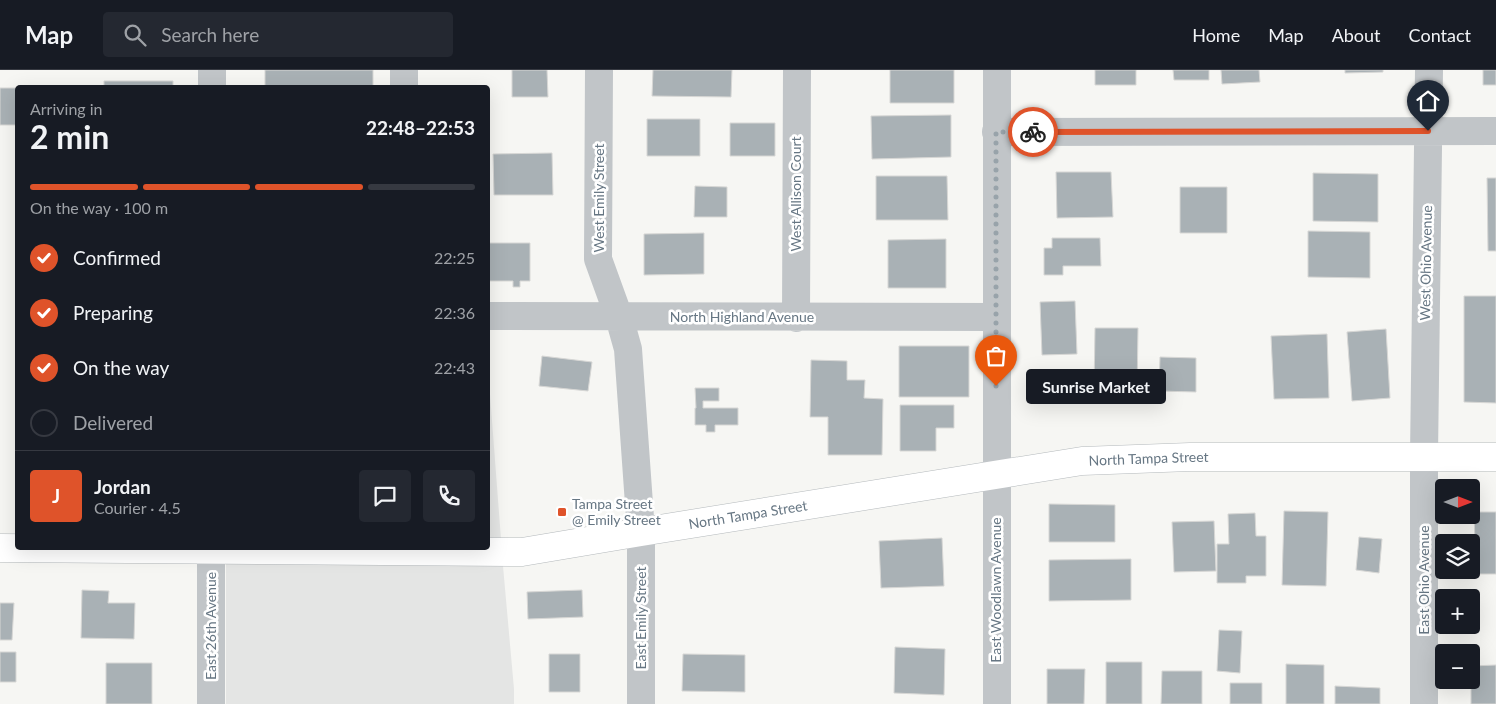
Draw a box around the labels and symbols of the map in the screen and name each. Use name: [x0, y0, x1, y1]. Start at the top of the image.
pin: [1407, 80, 1449, 131]
courier: [1008, 107, 1058, 157]
street label: West Allison Court: [787, 136, 804, 252]
street label: West Emily Street: [590, 143, 607, 253]
street label: West Ohio Avenue: [1416, 205, 1435, 321]
street label: North Highland Avenue: [670, 308, 814, 325]
pin: [975, 335, 1017, 386]
callout: Sunrise Market: [1026, 368, 1166, 404]
street label: North Tampa Street: [1088, 448, 1209, 469]
north arrow: [1435, 479, 1480, 524]
place label: Tampa Street @ Emily Street: [572, 495, 661, 528]
street label: North Tampa Street: [687, 496, 808, 532]
marker: Tampa Street @ Emily Street: [556, 506, 568, 518]
street label: East Woodlawn Avenue: [987, 517, 1004, 663]
street label: East Ohio Avenue: [1415, 525, 1432, 635]
street label: East Emily Street: [632, 566, 649, 670]
street label: East 26th Avenue: [202, 572, 219, 680]

